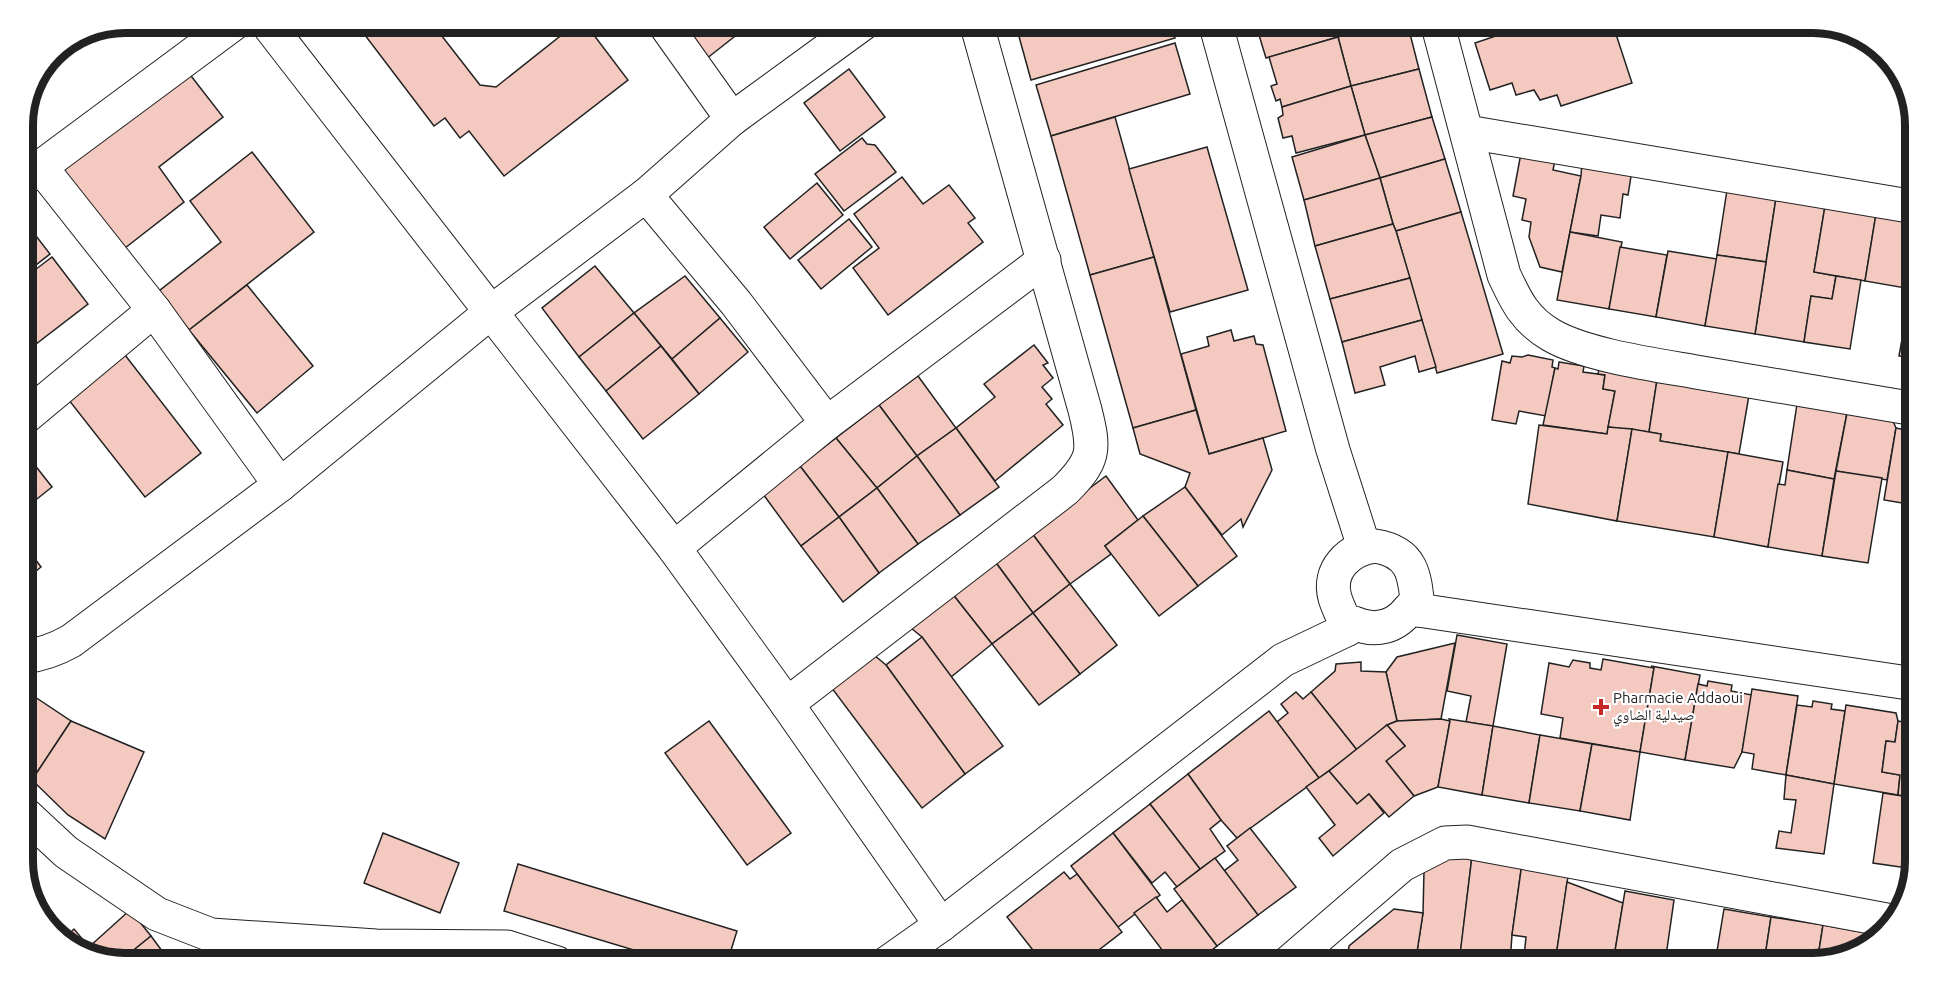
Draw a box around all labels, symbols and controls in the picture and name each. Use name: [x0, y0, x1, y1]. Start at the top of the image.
place label: Pharmacie Addaoui صيدلية الضاوي: [1613, 689, 1743, 727]
marker: Pharmacie Addaoui صيدلية الضاوي: [1594, 700, 1608, 714]

